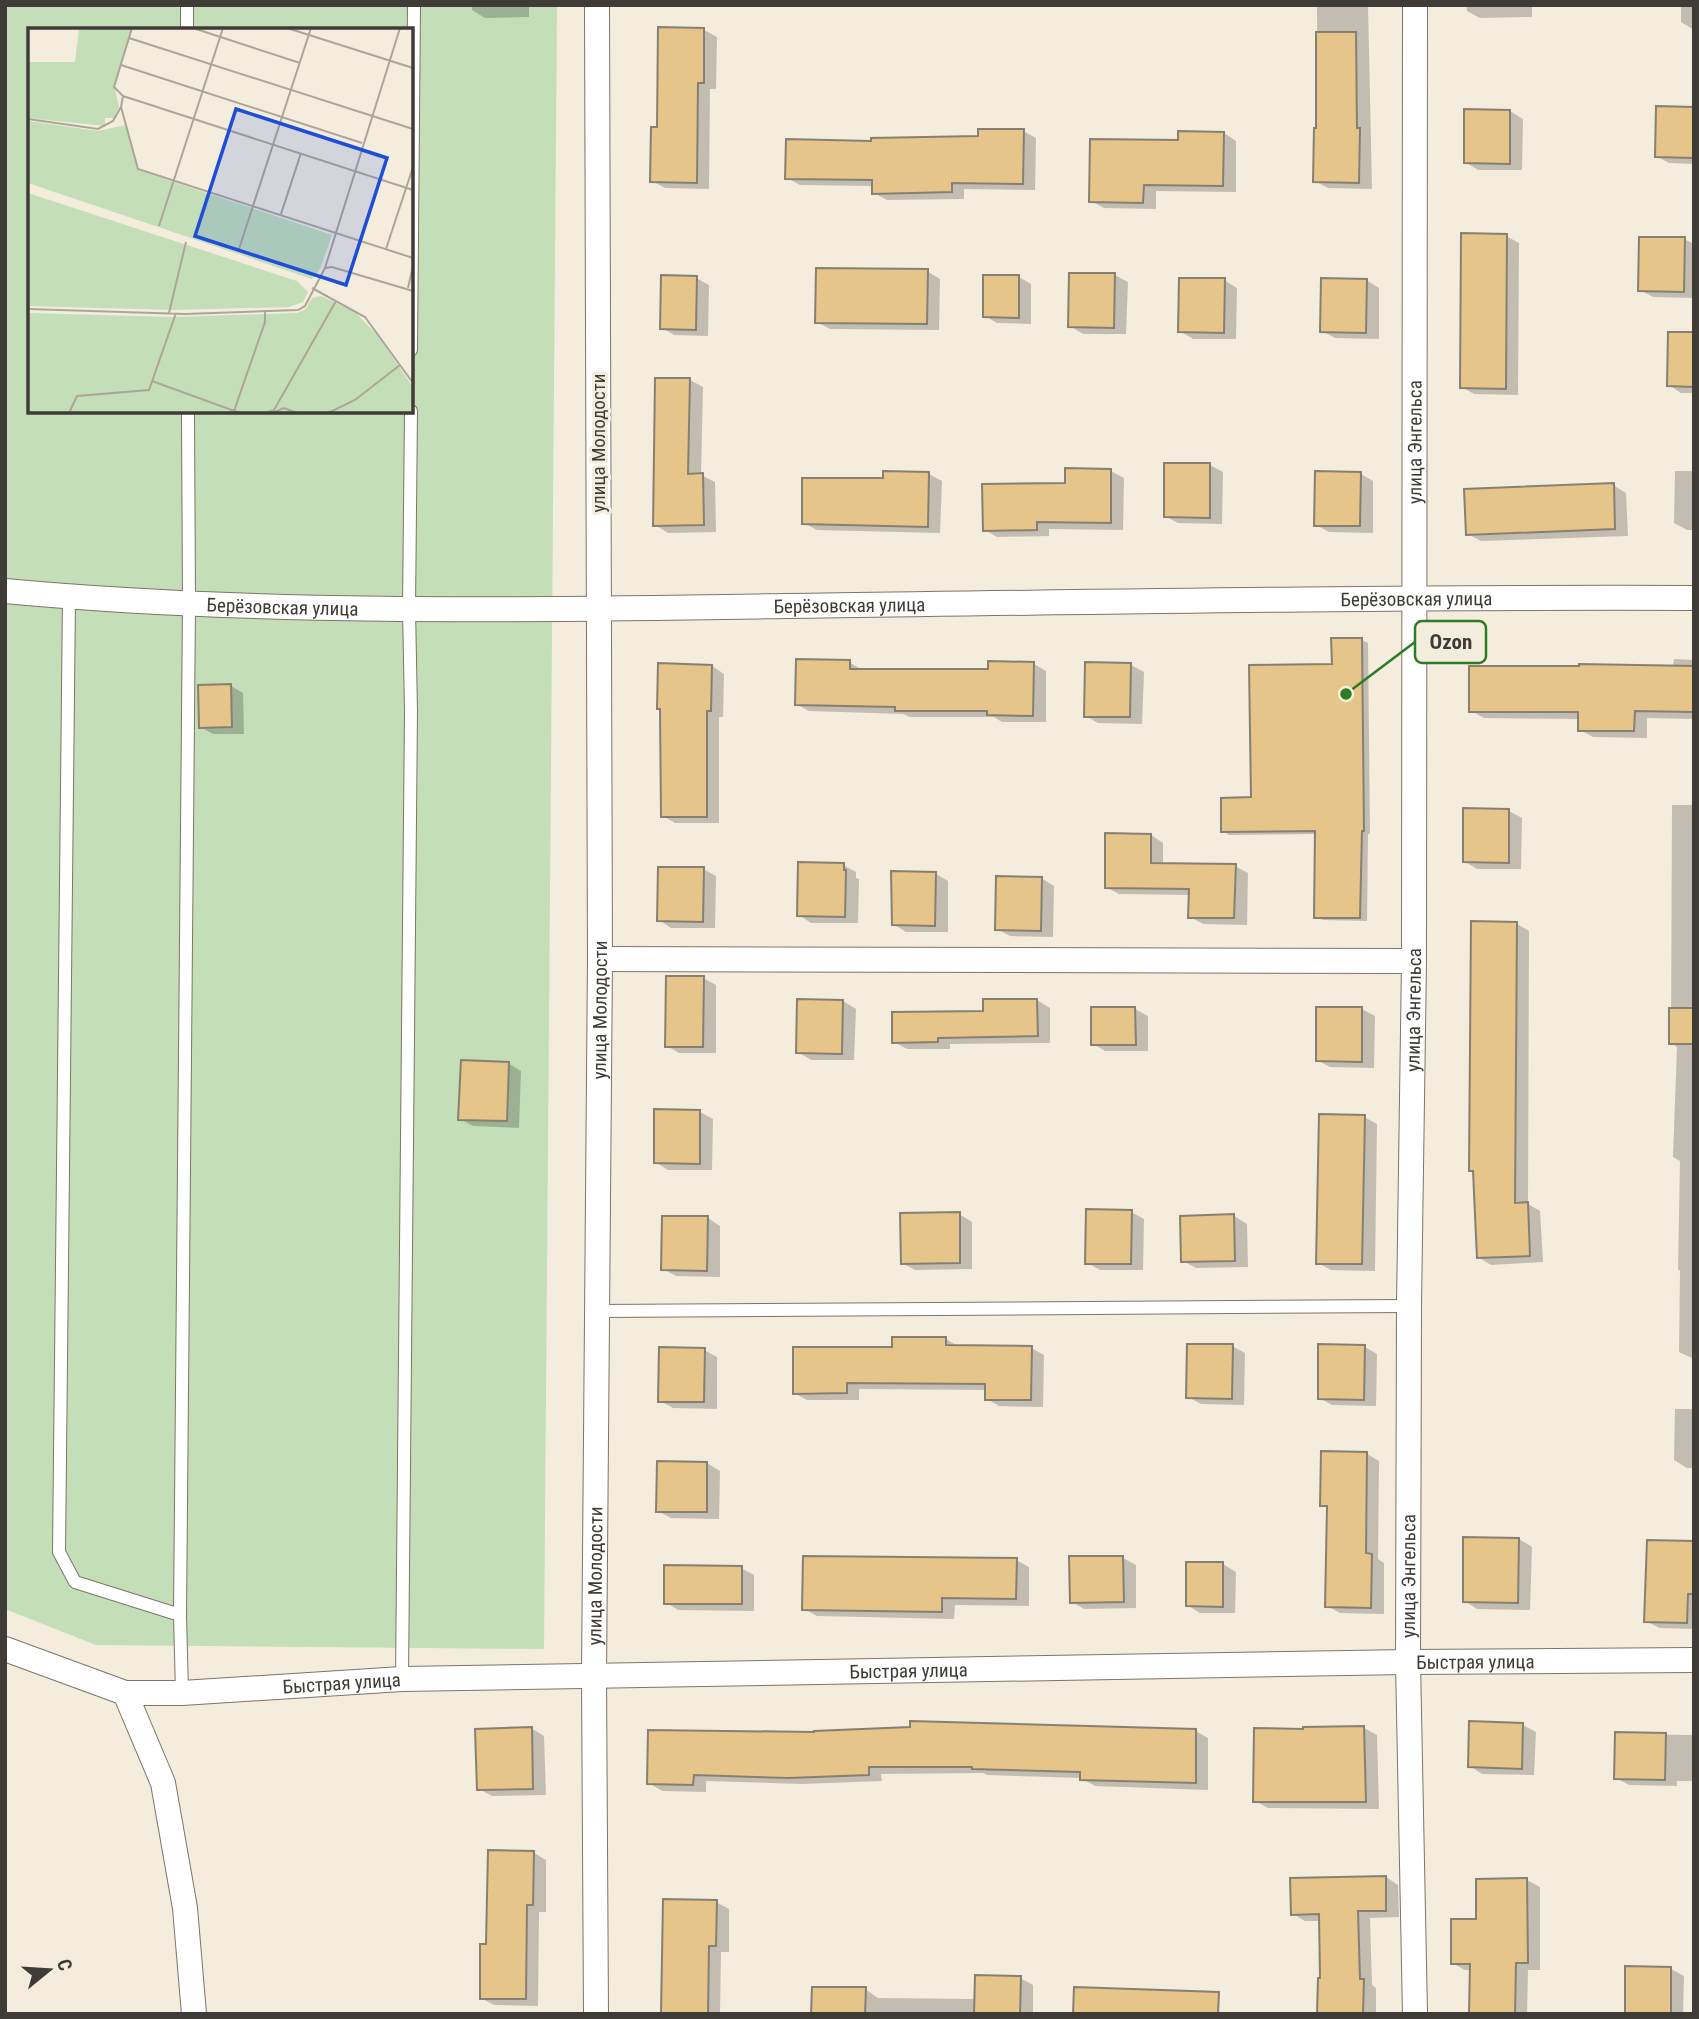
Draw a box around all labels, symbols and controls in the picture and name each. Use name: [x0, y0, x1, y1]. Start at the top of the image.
inset map: [28, 28, 413, 413]
street label: улица Молодости: [587, 374, 610, 512]
street label: улица Энгельса: [1403, 380, 1426, 504]
street label: Берёзовская улица: [1340, 587, 1492, 611]
street label: Берёзовская улица: [206, 593, 359, 620]
street label: Берёзовская улица: [773, 593, 925, 618]
callout: Ozon: [1415, 621, 1486, 663]
text: Ozon: [1430, 630, 1472, 654]
street label: улица Молодости: [587, 940, 612, 1080]
street label: улица Энгельса: [1401, 948, 1426, 1072]
street label: улица Молодости: [583, 1506, 607, 1646]
street label: улица Энгельса: [1397, 1514, 1420, 1638]
street label: Быстрая улица: [1416, 1650, 1535, 1673]
street label: Быстрая улица: [849, 1658, 968, 1683]
street label: Быстрая улица: [282, 1668, 401, 1698]
north arrow: [14, 1935, 84, 2005]
text: С: [52, 1956, 77, 1974]

